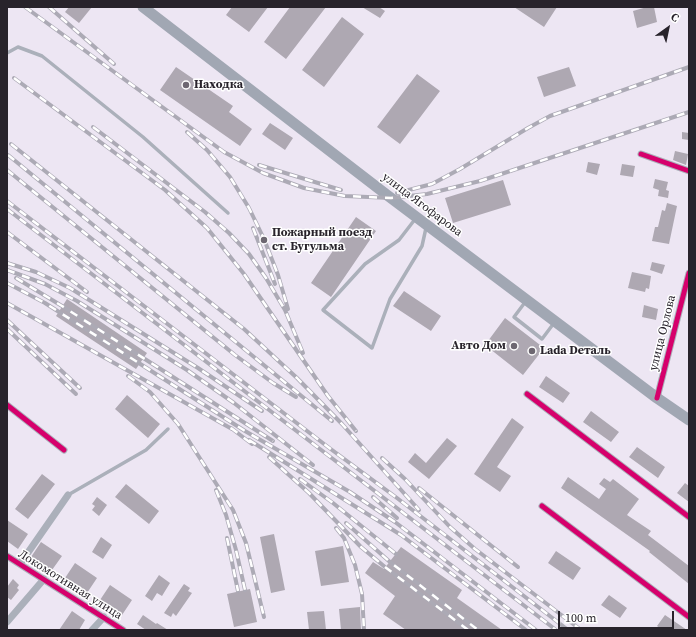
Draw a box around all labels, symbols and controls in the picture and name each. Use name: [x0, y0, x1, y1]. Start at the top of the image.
north arrow: [648, 8, 688, 48]
text: С: [668, 9, 682, 26]
place label: Находка: [194, 78, 243, 92]
marker: Находка: [181, 80, 191, 90]
street label: улица Ягофарова: [379, 170, 465, 240]
place label: Пожарный поезд ст. Бугульма: [272, 226, 372, 254]
marker: Пожарный поезд ст. Бугульма: [259, 235, 269, 245]
street label: улица Орлова: [647, 294, 679, 372]
place label: Авто Дом: [451, 339, 506, 353]
marker: Авто Дом: [509, 341, 519, 351]
place label: Lada Dеталь: [540, 344, 611, 358]
marker: Lada Dеталь: [527, 346, 537, 356]
street label: Локомотивная улица: [15, 547, 125, 623]
scale bar: [560, 603, 676, 629]
text: 100 m: [565, 610, 597, 626]

